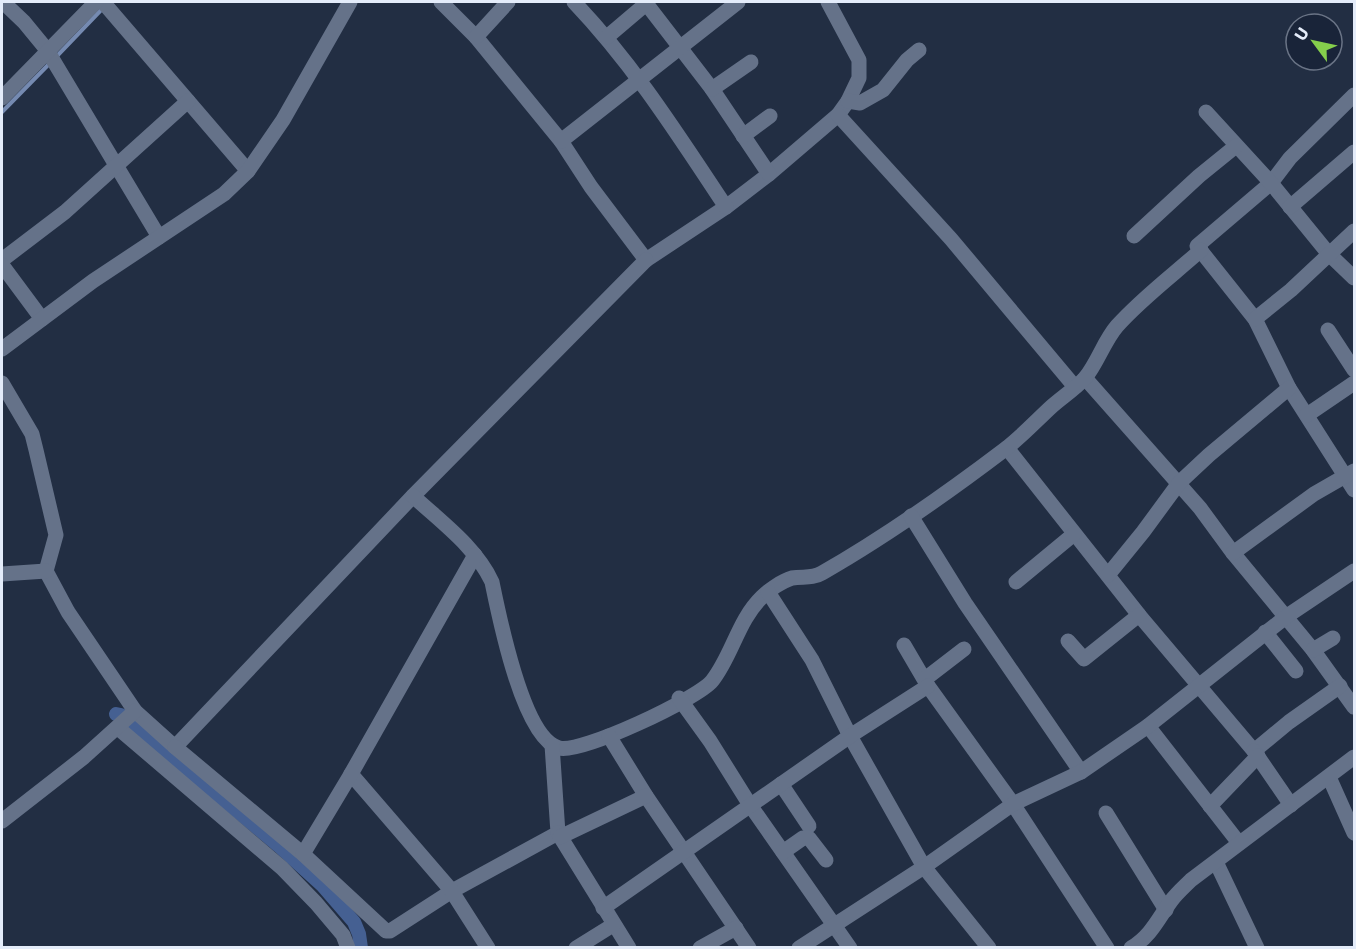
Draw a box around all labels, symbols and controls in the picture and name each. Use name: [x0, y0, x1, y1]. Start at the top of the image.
north arrow: [1284, 12, 1344, 72]
text: U: [1290, 23, 1312, 44]

